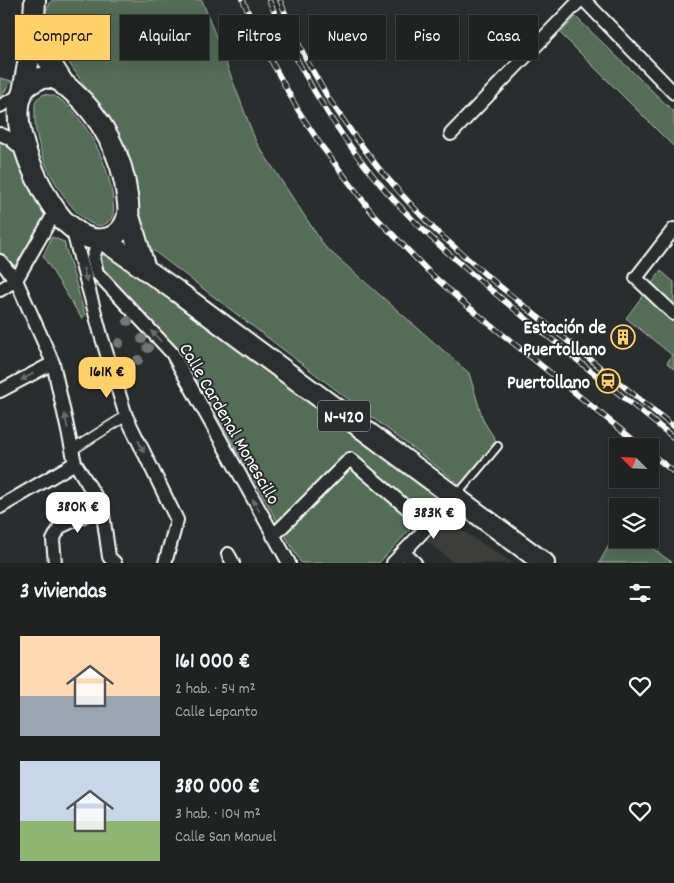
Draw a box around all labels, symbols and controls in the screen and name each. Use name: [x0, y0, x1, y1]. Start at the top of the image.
chip: Comprar: [15, 15, 110, 60]
chip: Alquilar: [120, 15, 209, 60]
chip: Filtros: [219, 15, 299, 60]
chip: Nuevo: [309, 15, 386, 60]
chip: Piso: [396, 15, 459, 60]
chip: Casa: [469, 15, 538, 60]
one-way arrow: [81, 267, 89, 282]
place label: Estación de Puertollano: [523, 316, 607, 365]
building icon: Estación de Puertollano: [610, 324, 636, 350]
one-way arrow: [150, 330, 162, 342]
street label: Calle Cardenal Monescillo: [171, 339, 285, 511]
pin: 161K €: [66, 356, 148, 399]
text: 161K €: [90, 361, 124, 384]
station icon: Puertollano: [595, 368, 621, 394]
place label: Puertollano: [507, 371, 591, 398]
one-way arrow: [19, 373, 34, 381]
road number: N-420: [318, 401, 370, 432]
one-way arrow: [62, 413, 70, 428]
north arrow: [609, 438, 659, 488]
map controls: [609, 438, 659, 548]
one-way arrow: [137, 439, 145, 453]
pin: 380K €: [37, 492, 119, 534]
text: 380K €: [57, 496, 99, 519]
one-way arrow: [252, 498, 261, 512]
pin: 383K €: [393, 498, 475, 540]
button: layers: [609, 498, 659, 548]
text: 383K €: [414, 502, 454, 525]
text: 3 viviendas: [20, 578, 107, 608]
icon: filters: [626, 579, 654, 607]
text: 161 000 €: [175, 648, 250, 678]
icon: home: [60, 656, 120, 716]
icon: heart: [626, 672, 654, 700]
text: 2 hab. · 54 m²: [175, 678, 256, 701]
text: Calle Lepanto: [175, 701, 258, 724]
text: 380 000 €: [175, 773, 260, 803]
icon: home: [60, 781, 120, 841]
icon: heart: [626, 797, 654, 825]
text: 3 hab. · 104 m²: [175, 803, 261, 826]
text: Calle San Manuel: [175, 826, 276, 849]

